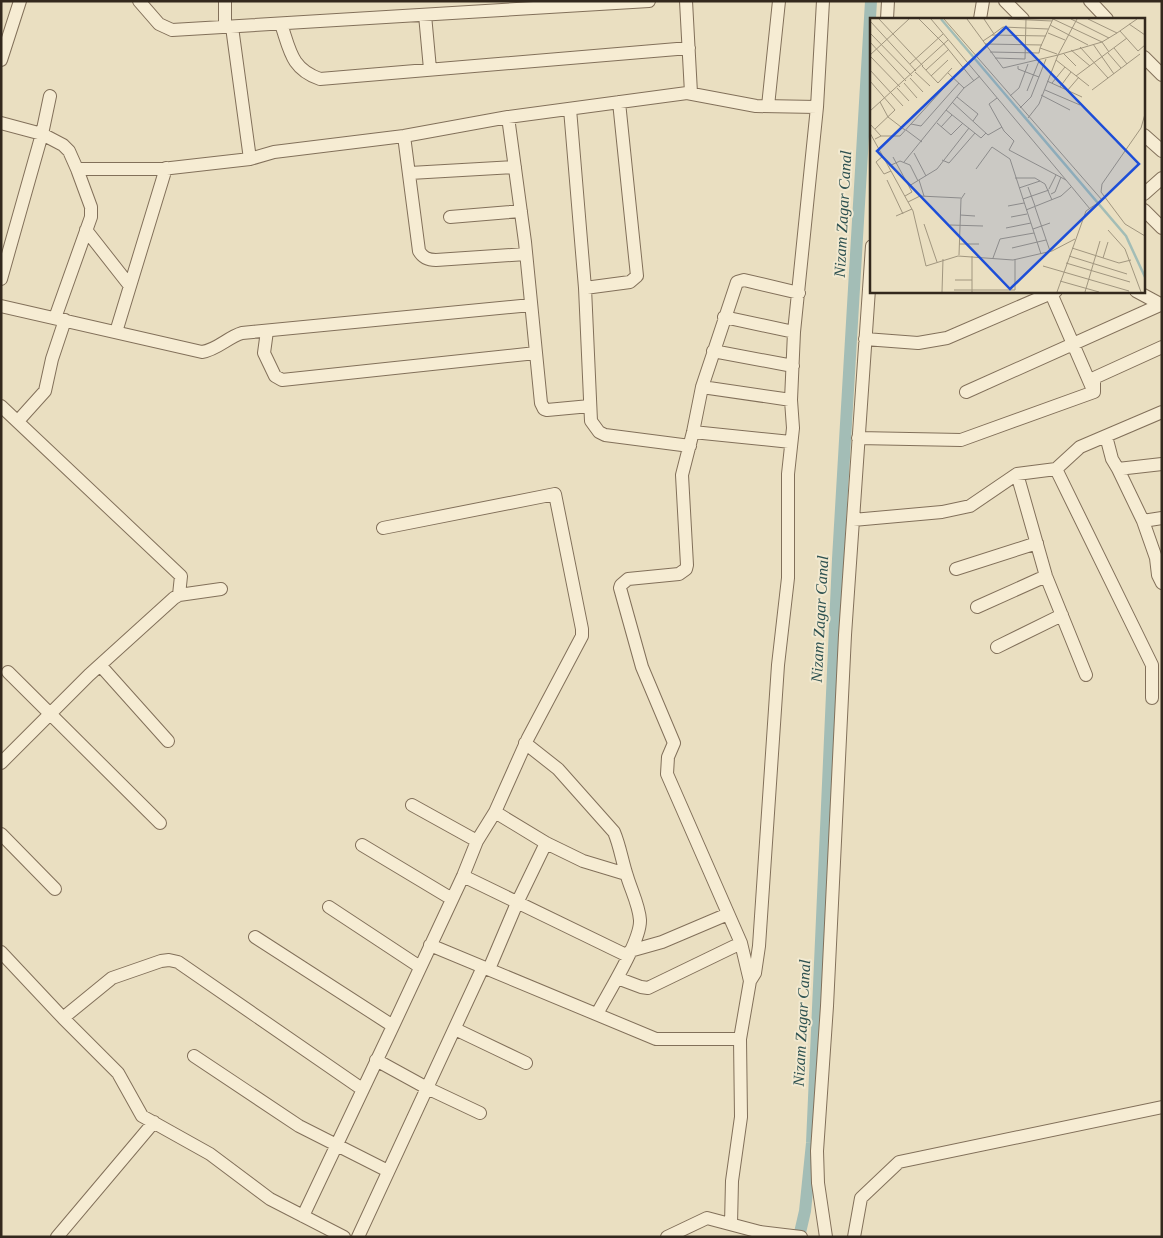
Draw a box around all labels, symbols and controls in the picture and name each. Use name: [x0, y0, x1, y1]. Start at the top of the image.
inset map: [870, 18, 1146, 292]
water label: Nizam Zagar Canal: [831, 150, 855, 279]
water label: Nizam Zagar Canal: [808, 555, 832, 684]
water label: Nizam Zagar Canal: [790, 959, 814, 1088]

